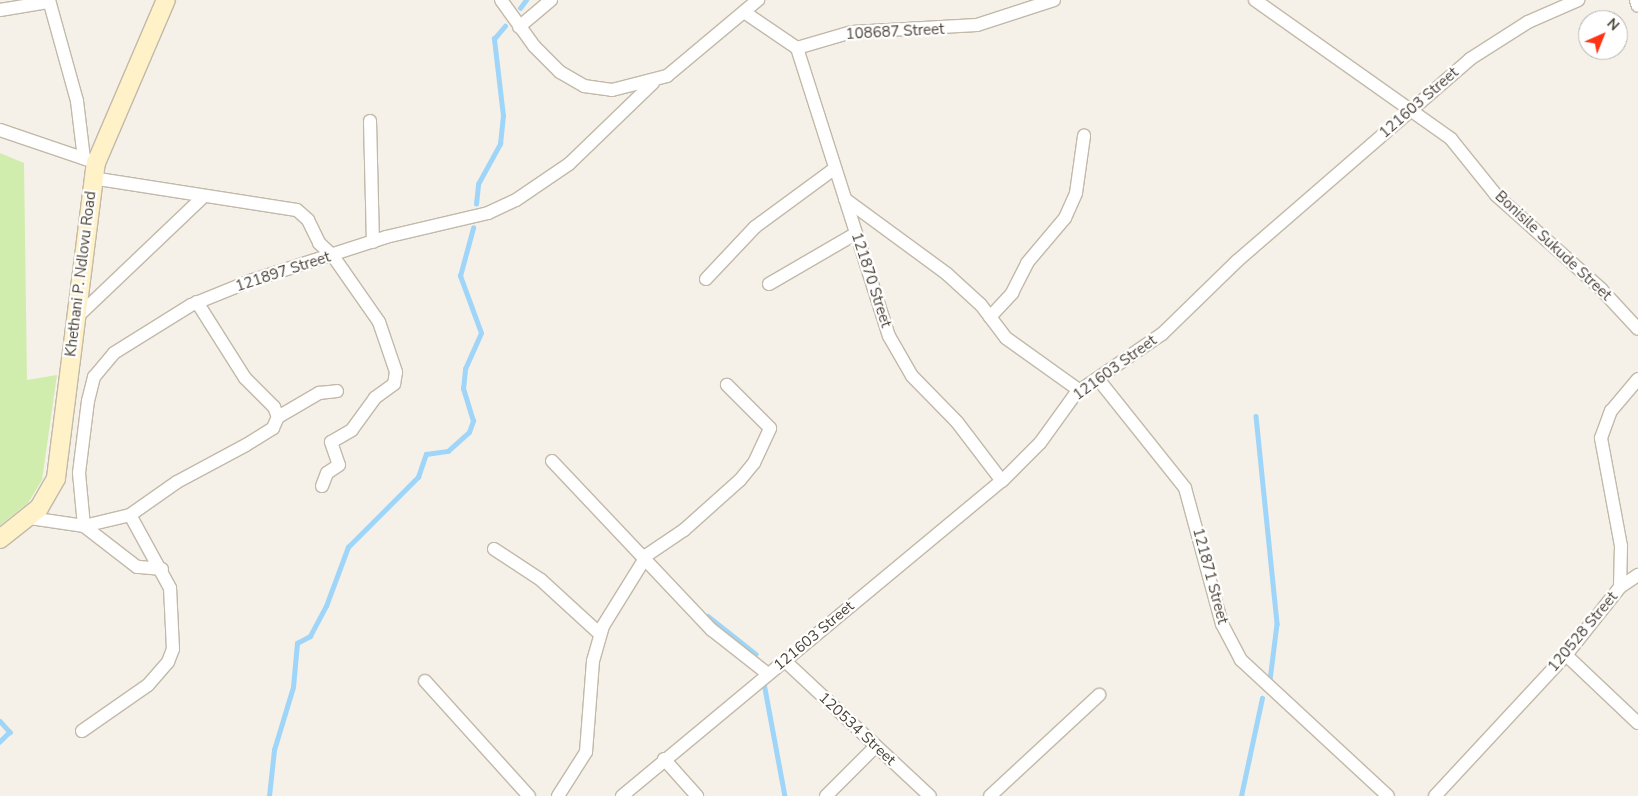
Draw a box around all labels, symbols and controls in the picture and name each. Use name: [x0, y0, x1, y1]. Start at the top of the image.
north arrow: [1578, 10, 1628, 60]
text: N: [1603, 14, 1623, 35]
street label: 108687 Street: [845, 20, 945, 44]
street label: 121603 Street: [1376, 64, 1462, 142]
street label: Bonisile Sukude Street: [1491, 187, 1615, 305]
street label: Khethani P. Ndlovu Road: [62, 190, 100, 358]
street label: 121870 Street: [847, 230, 895, 330]
street label: 121897 Street: [233, 248, 333, 296]
street label: 121603 Street: [1070, 332, 1160, 404]
street label: 121871 Street: [1189, 526, 1231, 626]
street label: 120528 Street: [1544, 588, 1622, 676]
street label: 121603 Street: [770, 597, 858, 675]
street label: 120534 Street: [815, 689, 899, 769]

